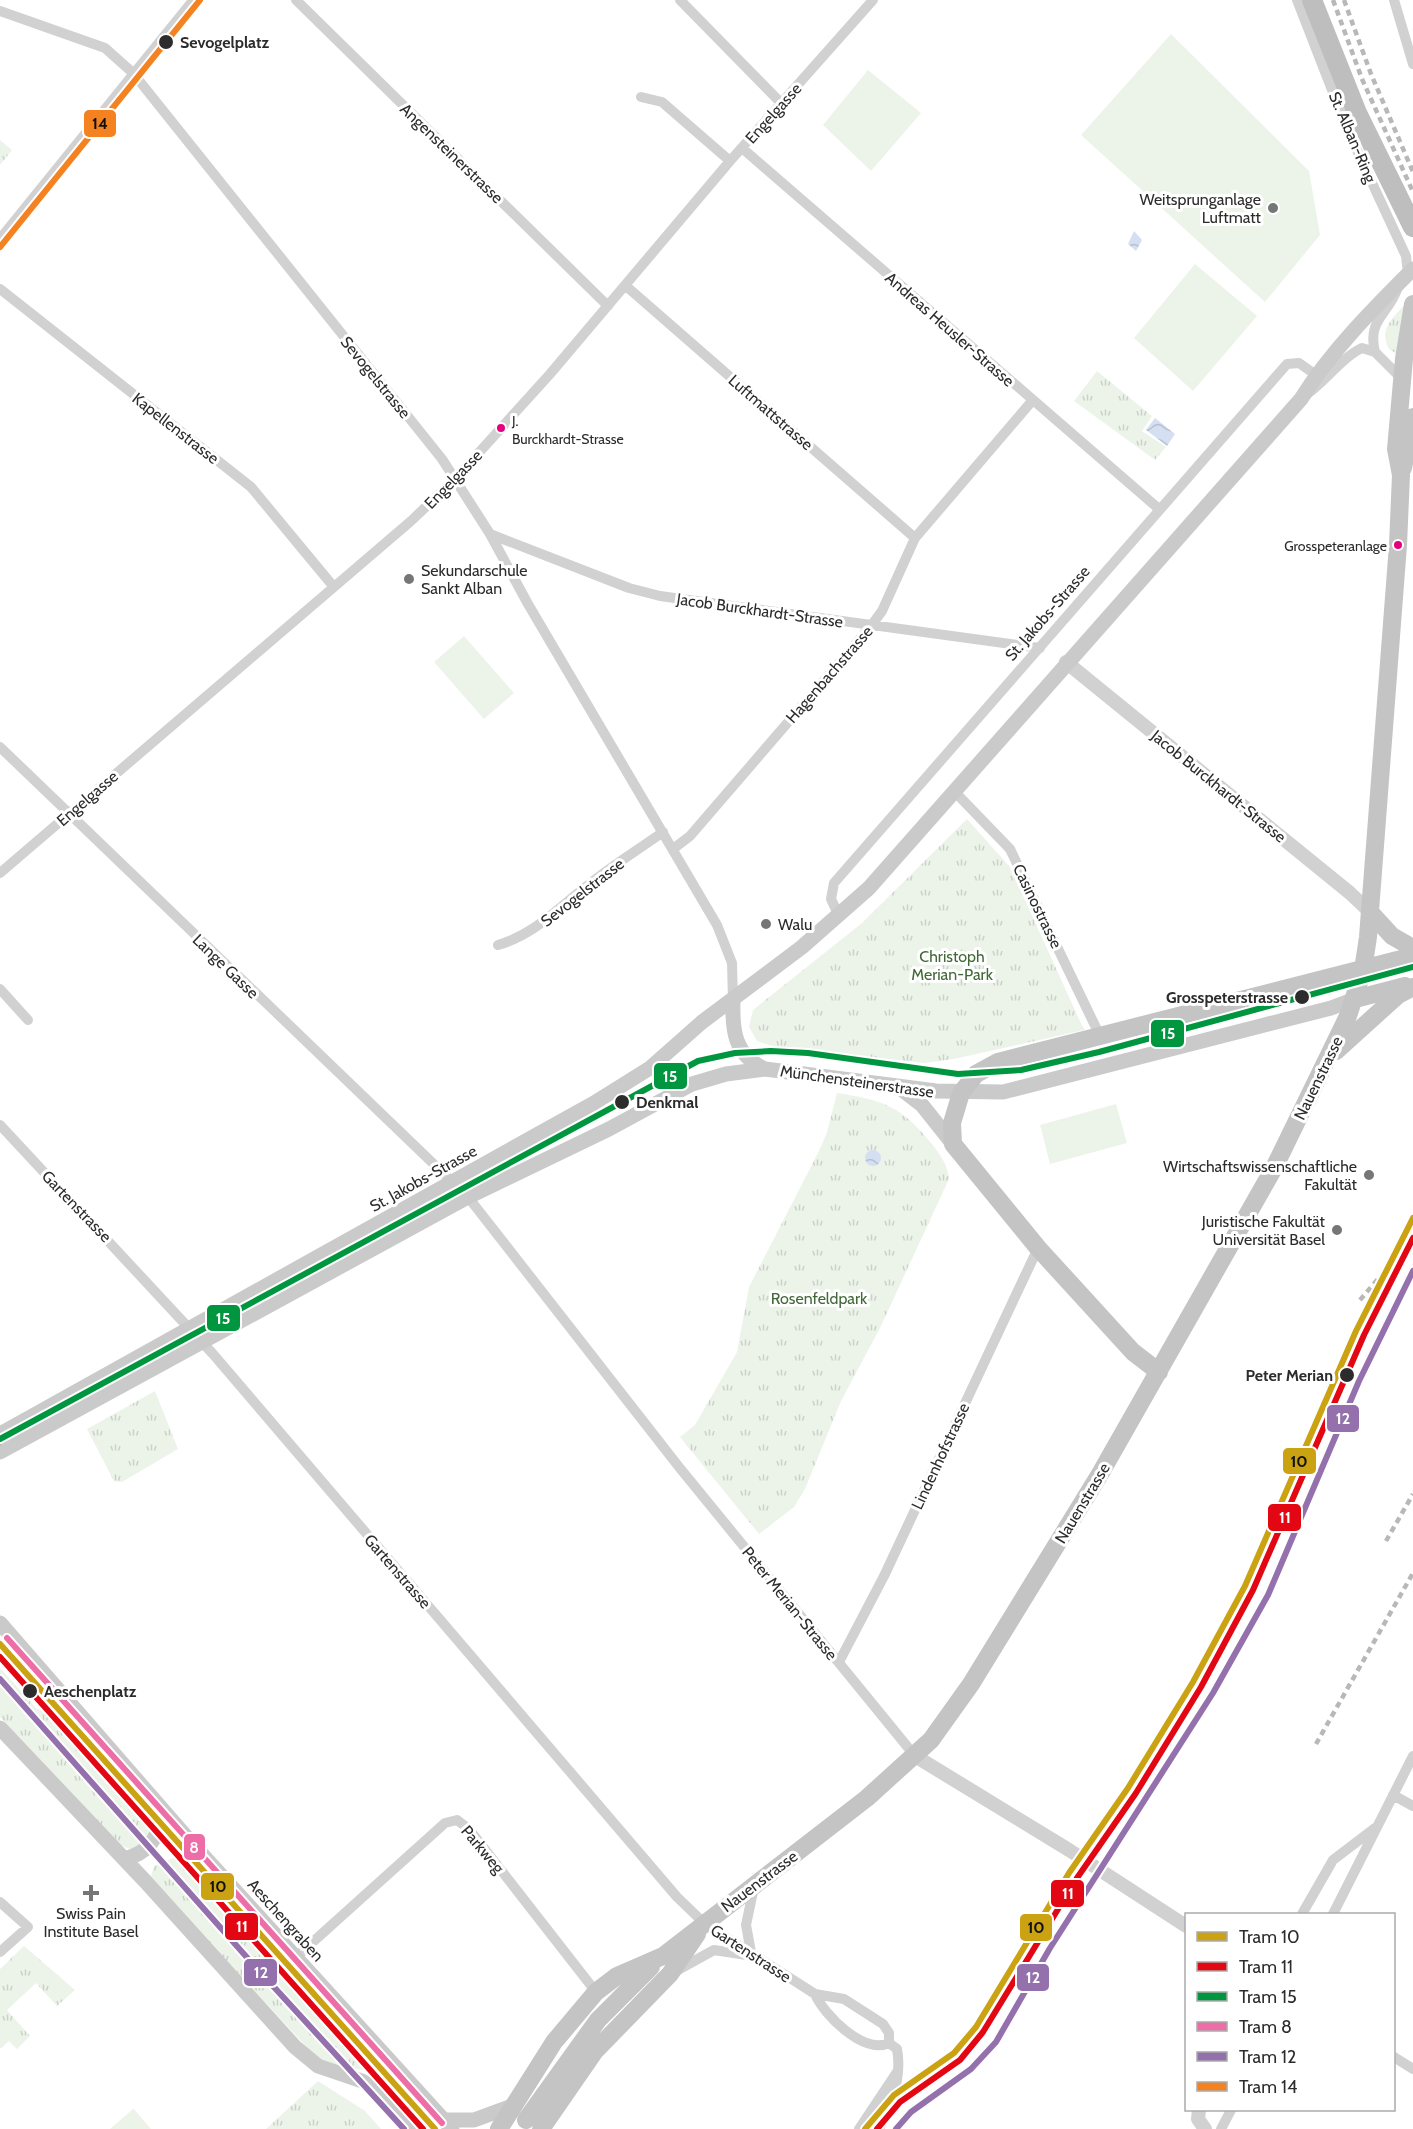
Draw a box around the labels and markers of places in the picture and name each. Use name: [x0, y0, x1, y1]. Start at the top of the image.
marker: Sevogelplatz: [157, 33, 175, 51]
place label: Sevogelplatz: [180, 33, 269, 52]
place label: Weitsprunganlage Luftmatt: [1139, 190, 1262, 227]
marker: Weitsprunganlage Luftmatt: [1266, 201, 1280, 215]
place label: J. Burckhardt-Strasse: [511, 412, 624, 448]
marker: J. Burckhardt-Strasse: [495, 422, 507, 434]
place label: Grosspeteranlage: [1284, 537, 1387, 555]
marker: Grosspeteranlage: [1392, 539, 1404, 551]
place label: Sekundarschule Sankt Alban: [421, 561, 527, 598]
marker: Sekundarschule Sankt Alban: [402, 572, 416, 586]
place label: Walu: [778, 915, 812, 934]
marker: Walu: [759, 917, 773, 931]
place label: Grosspeterstrasse: [1166, 988, 1288, 1007]
marker: Grosspeterstrasse: [1293, 988, 1311, 1006]
marker: Denkmal: [613, 1093, 631, 1111]
place label: Denkmal: [636, 1093, 698, 1112]
place label: Wirtschaftswissenschaftliche Fakultät: [1163, 1157, 1358, 1194]
marker: Wirtschaftswissenschaftliche Fakultät: [1362, 1168, 1376, 1182]
place label: Juristische Fakultät Universität Basel: [1201, 1212, 1326, 1249]
marker: Juristische Fakultät Universität Basel: [1330, 1223, 1344, 1237]
place label: Peter Merian: [1246, 1366, 1333, 1385]
marker: Peter Merian: [1338, 1366, 1356, 1384]
marker: Aeschenplatz: [21, 1682, 39, 1700]
place label: Aeschenplatz: [44, 1682, 137, 1701]
marker: Swiss Pain Institute Basel: [82, 1884, 100, 1902]
place label: Swiss Pain Institute Basel: [43, 1904, 139, 1941]

